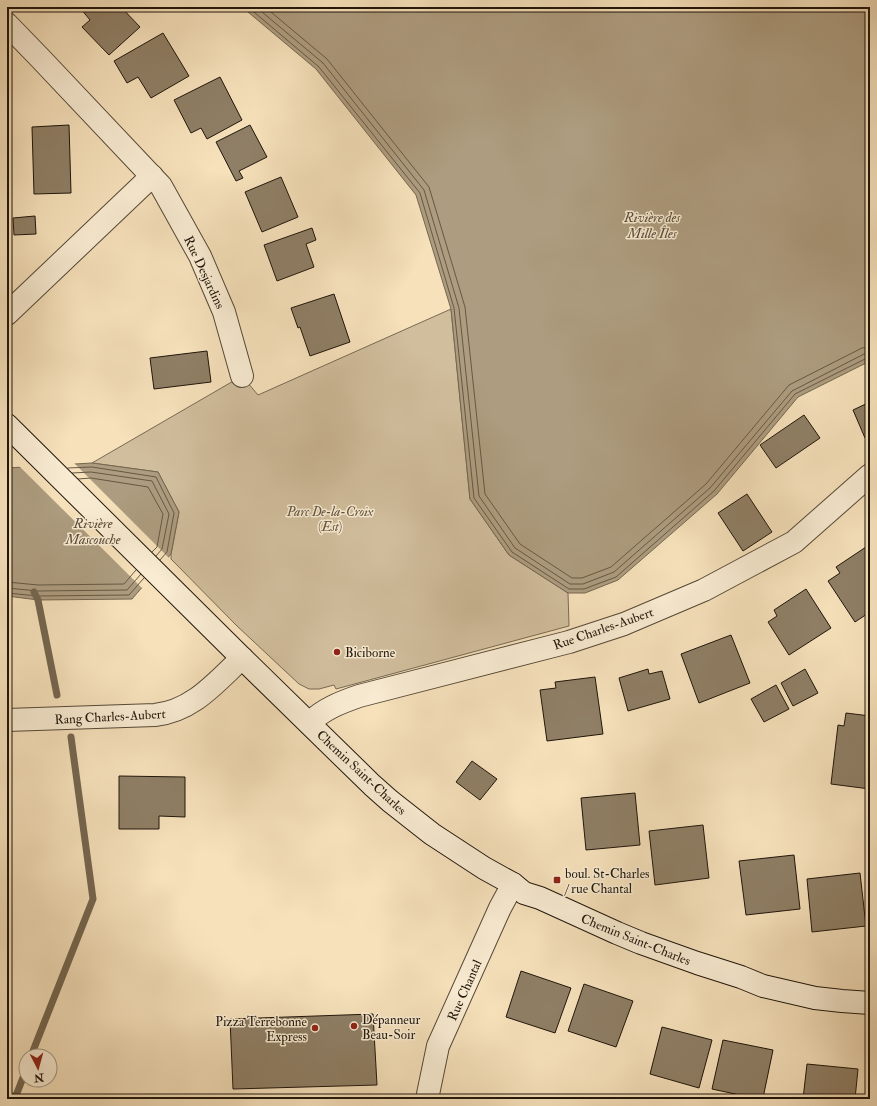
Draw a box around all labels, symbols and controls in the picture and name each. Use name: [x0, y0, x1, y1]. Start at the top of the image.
water label: Rivière des Mille Îles: [623, 209, 681, 242]
street label: Rue Desjardins: [180, 233, 228, 312]
park label: Parc De-la-Croix (Est): [286, 504, 374, 535]
water label: Rivière Mascouche: [65, 515, 121, 548]
street label: Rue Charles-Aubert: [551, 604, 656, 654]
place label: Biciborne: [345, 645, 396, 661]
marker: Biciborne: [332, 647, 342, 657]
street label: Rang Charles-Aubert: [54, 706, 166, 728]
street label: Chemin Saint-Charles: [313, 727, 410, 819]
place label: boul. St-Charles / rue Chantal: [564, 866, 650, 897]
marker: boul. St-Charles / rue Chantal: [552, 875, 562, 885]
street label: Chemin Saint-Charles: [578, 911, 693, 969]
street label: Rue Chantal: [444, 957, 486, 1023]
place label: Dépanneur Beau-Soir: [362, 1012, 421, 1043]
place label: Pizza Terrebonne Express: [215, 1014, 308, 1046]
marker: Dépanneur Beau-Soir: [349, 1021, 359, 1031]
marker: Pizza Terrebonne Express: [310, 1023, 320, 1033]
north arrow: [18, 1048, 58, 1088]
text: N: [32, 1070, 46, 1085]

